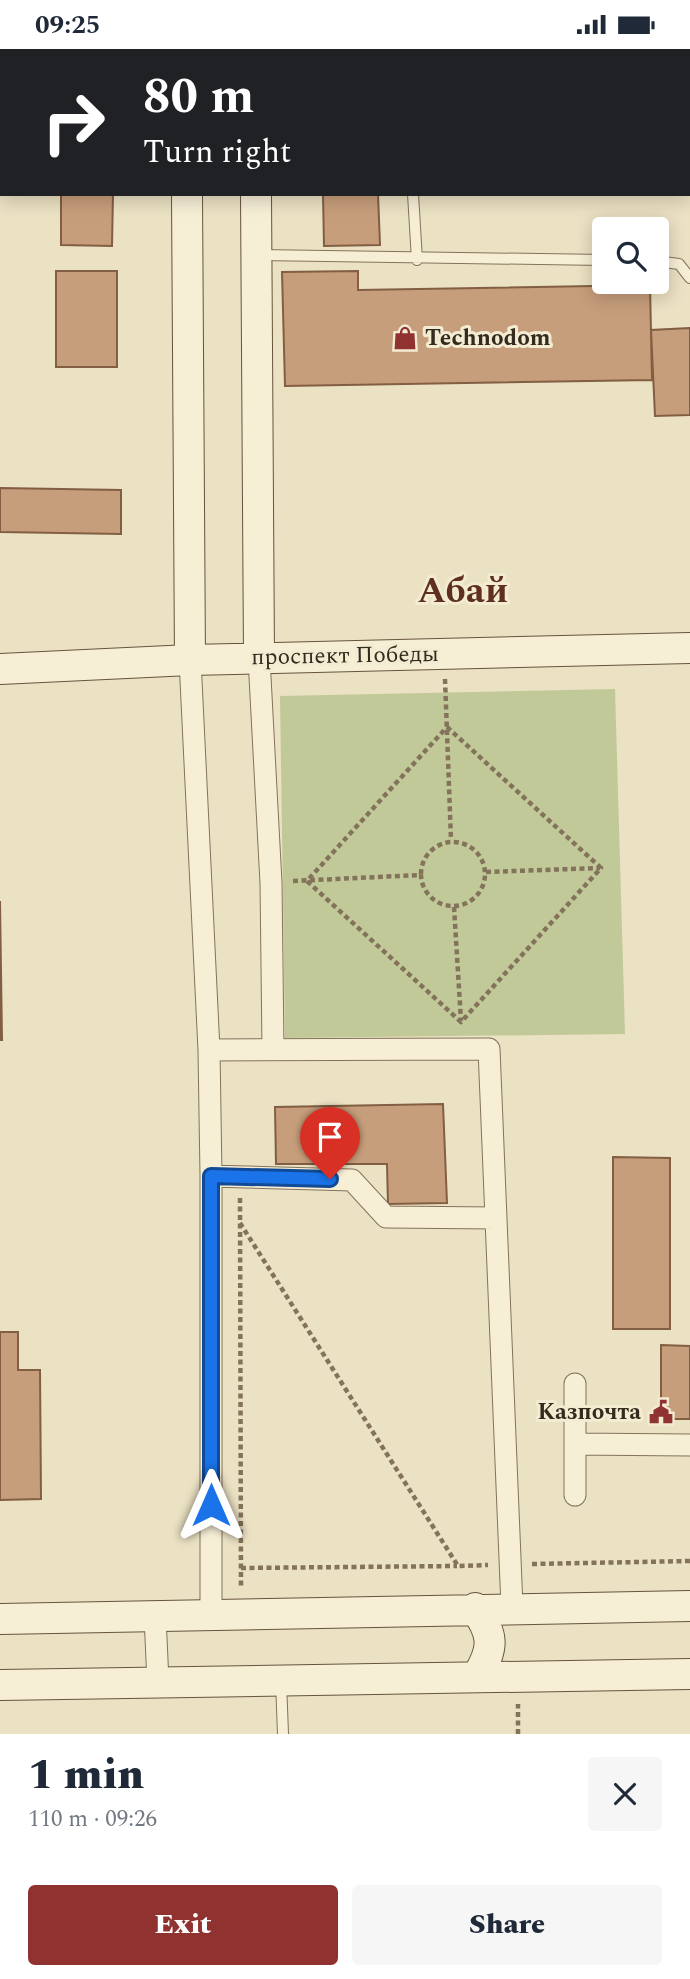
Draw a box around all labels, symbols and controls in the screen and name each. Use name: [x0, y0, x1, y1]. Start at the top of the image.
text: 09:25: [35, 5, 100, 45]
text: 80 m: [143, 60, 254, 135]
icon: right: [28, 77, 119, 168]
text: Turn right: [143, 128, 291, 177]
map controls: [592, 217, 669, 294]
button: search: [592, 217, 669, 294]
place label: Technodom: [425, 321, 551, 356]
shop icon: Technodom: [391, 324, 419, 352]
district label: Абай: [418, 563, 508, 619]
street label: проспект Победы: [251, 637, 439, 675]
pin: [300, 1107, 360, 1179]
icon: arrive: [311, 1118, 349, 1156]
place label: Казпочта: [538, 1395, 641, 1430]
public building icon: Казпочта: [647, 1398, 675, 1426]
position arrow: [174, 1468, 248, 1542]
text: 1 min: [28, 1744, 144, 1807]
button: close: [588, 1757, 662, 1831]
text: 110 m · 09:26: [28, 1802, 157, 1837]
button: Exit: [28, 1885, 338, 1965]
button: Share: [352, 1885, 662, 1965]

